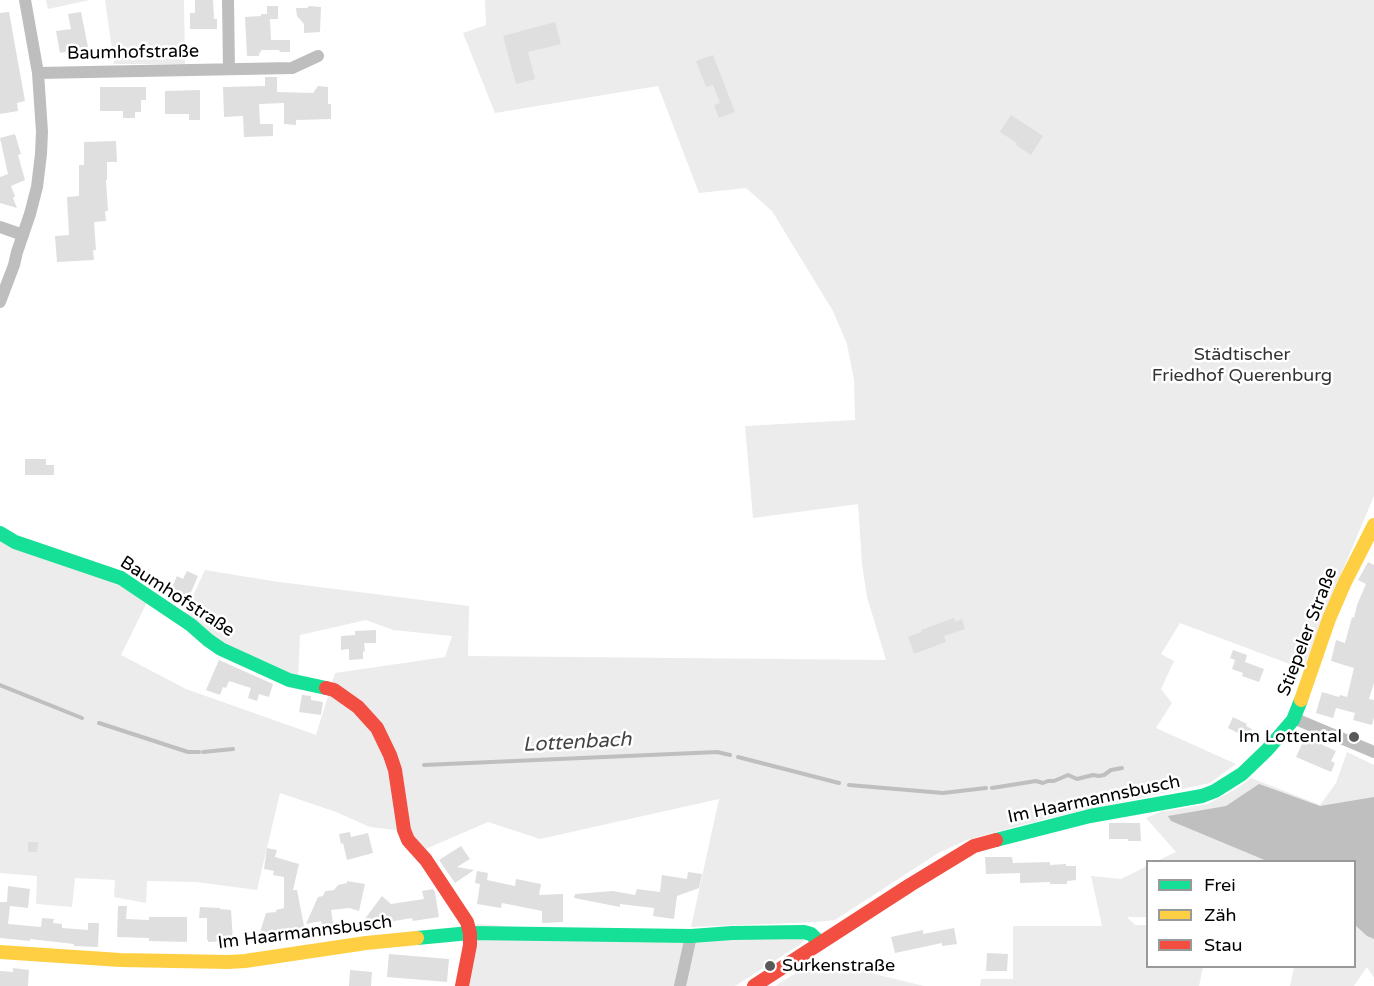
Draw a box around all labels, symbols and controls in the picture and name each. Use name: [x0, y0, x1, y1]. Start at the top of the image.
street label: Baumhofstraße: [67, 41, 199, 65]
park label: Städtischer Friedhof Querenburg: [1152, 344, 1332, 386]
street label: Baumhofstraße: [116, 552, 238, 642]
street label: Stiepeler Straße: [1274, 565, 1342, 699]
place label: Im Lottental: [1239, 726, 1342, 748]
water label: Lottenbach: [522, 728, 632, 758]
marker: Im Lottental: [1347, 730, 1361, 744]
street label: Im Haarmannsbusch: [1006, 771, 1182, 829]
legend: [1146, 860, 1356, 968]
text: Frei: [1204, 874, 1236, 896]
text: Zäh: [1204, 904, 1237, 926]
street label: Im Haarmannsbusch: [217, 912, 393, 954]
text: Stau: [1204, 934, 1243, 956]
place label: Surkenstraße: [782, 955, 895, 977]
marker: Surkenstraße: [763, 959, 777, 973]

